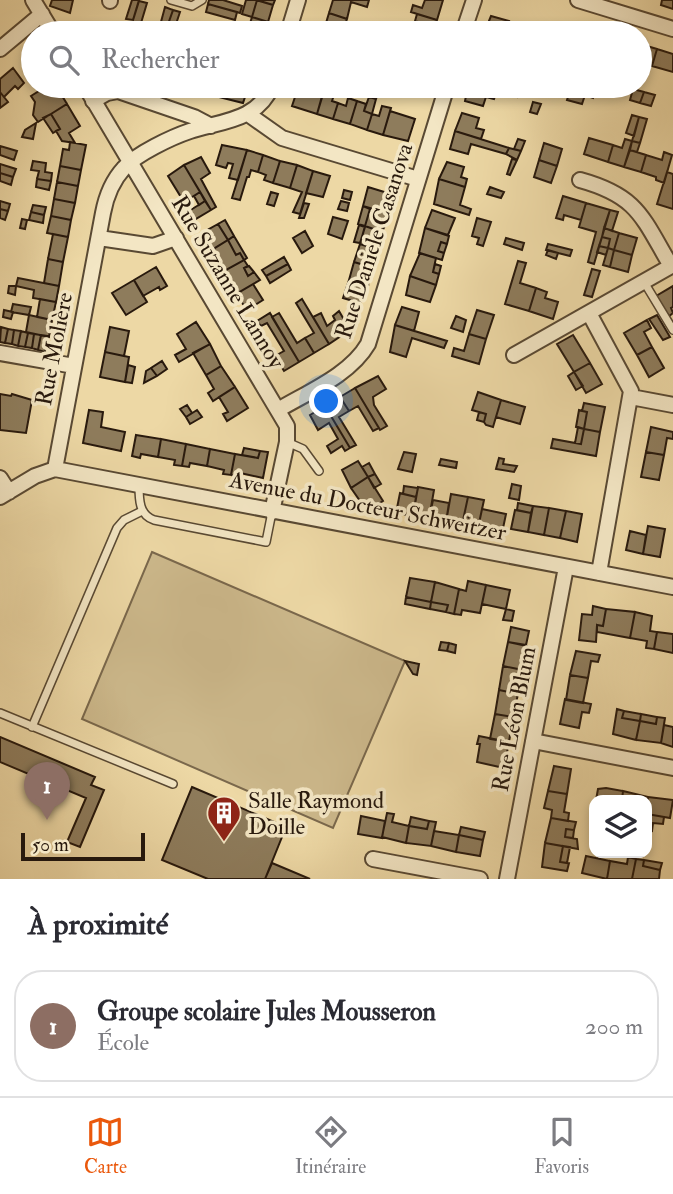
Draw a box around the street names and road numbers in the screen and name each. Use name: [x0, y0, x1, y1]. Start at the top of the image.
street label: Rue Daniele Casanova: [329, 139, 419, 342]
street label: Rue Suzanne Lannoy: [165, 190, 292, 375]
street label: Rue Molière: [29, 289, 79, 408]
street label: Avenue du Docteur Schweitzer: [226, 465, 509, 547]
street label: Rue Léon Blum: [486, 644, 542, 794]

